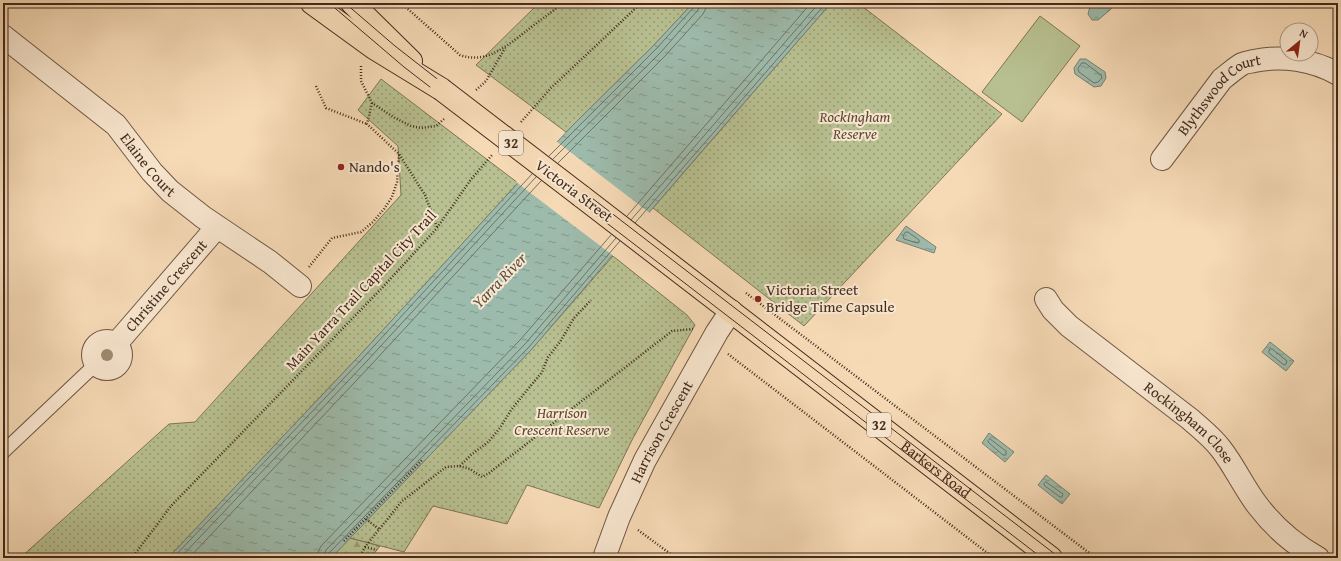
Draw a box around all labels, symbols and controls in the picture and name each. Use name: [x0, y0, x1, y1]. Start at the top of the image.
north arrow: [1279, 22, 1319, 62]
text: N: [1297, 24, 1312, 42]
street label: Blythswood Court: [1172, 49, 1263, 140]
park label: Rockingham Reserve: [819, 106, 890, 144]
street label: Elaine Court: [116, 128, 181, 202]
road number: 32: [499, 131, 523, 155]
street label: Victoria Street: [531, 154, 618, 227]
place label: Nando's: [349, 156, 400, 177]
marker: Nando's: [336, 162, 346, 172]
street label: Main Yarra Trail Capital City Trail: [281, 205, 441, 374]
street label: Christine Crescent: [120, 234, 212, 336]
water label: Yarra River: [466, 246, 533, 313]
place label: Victoria Street Bridge Time Capsule: [766, 279, 895, 317]
marker: Victoria Street Bridge Time Capsule: [753, 294, 763, 304]
street label: Harrison Crescent: [625, 376, 698, 486]
street label: Rockingham Close: [1140, 376, 1239, 467]
park label: Harrison Crescent Reserve: [514, 402, 610, 440]
road number: 32: [867, 413, 891, 437]
street label: Barkers Road: [897, 435, 976, 503]

